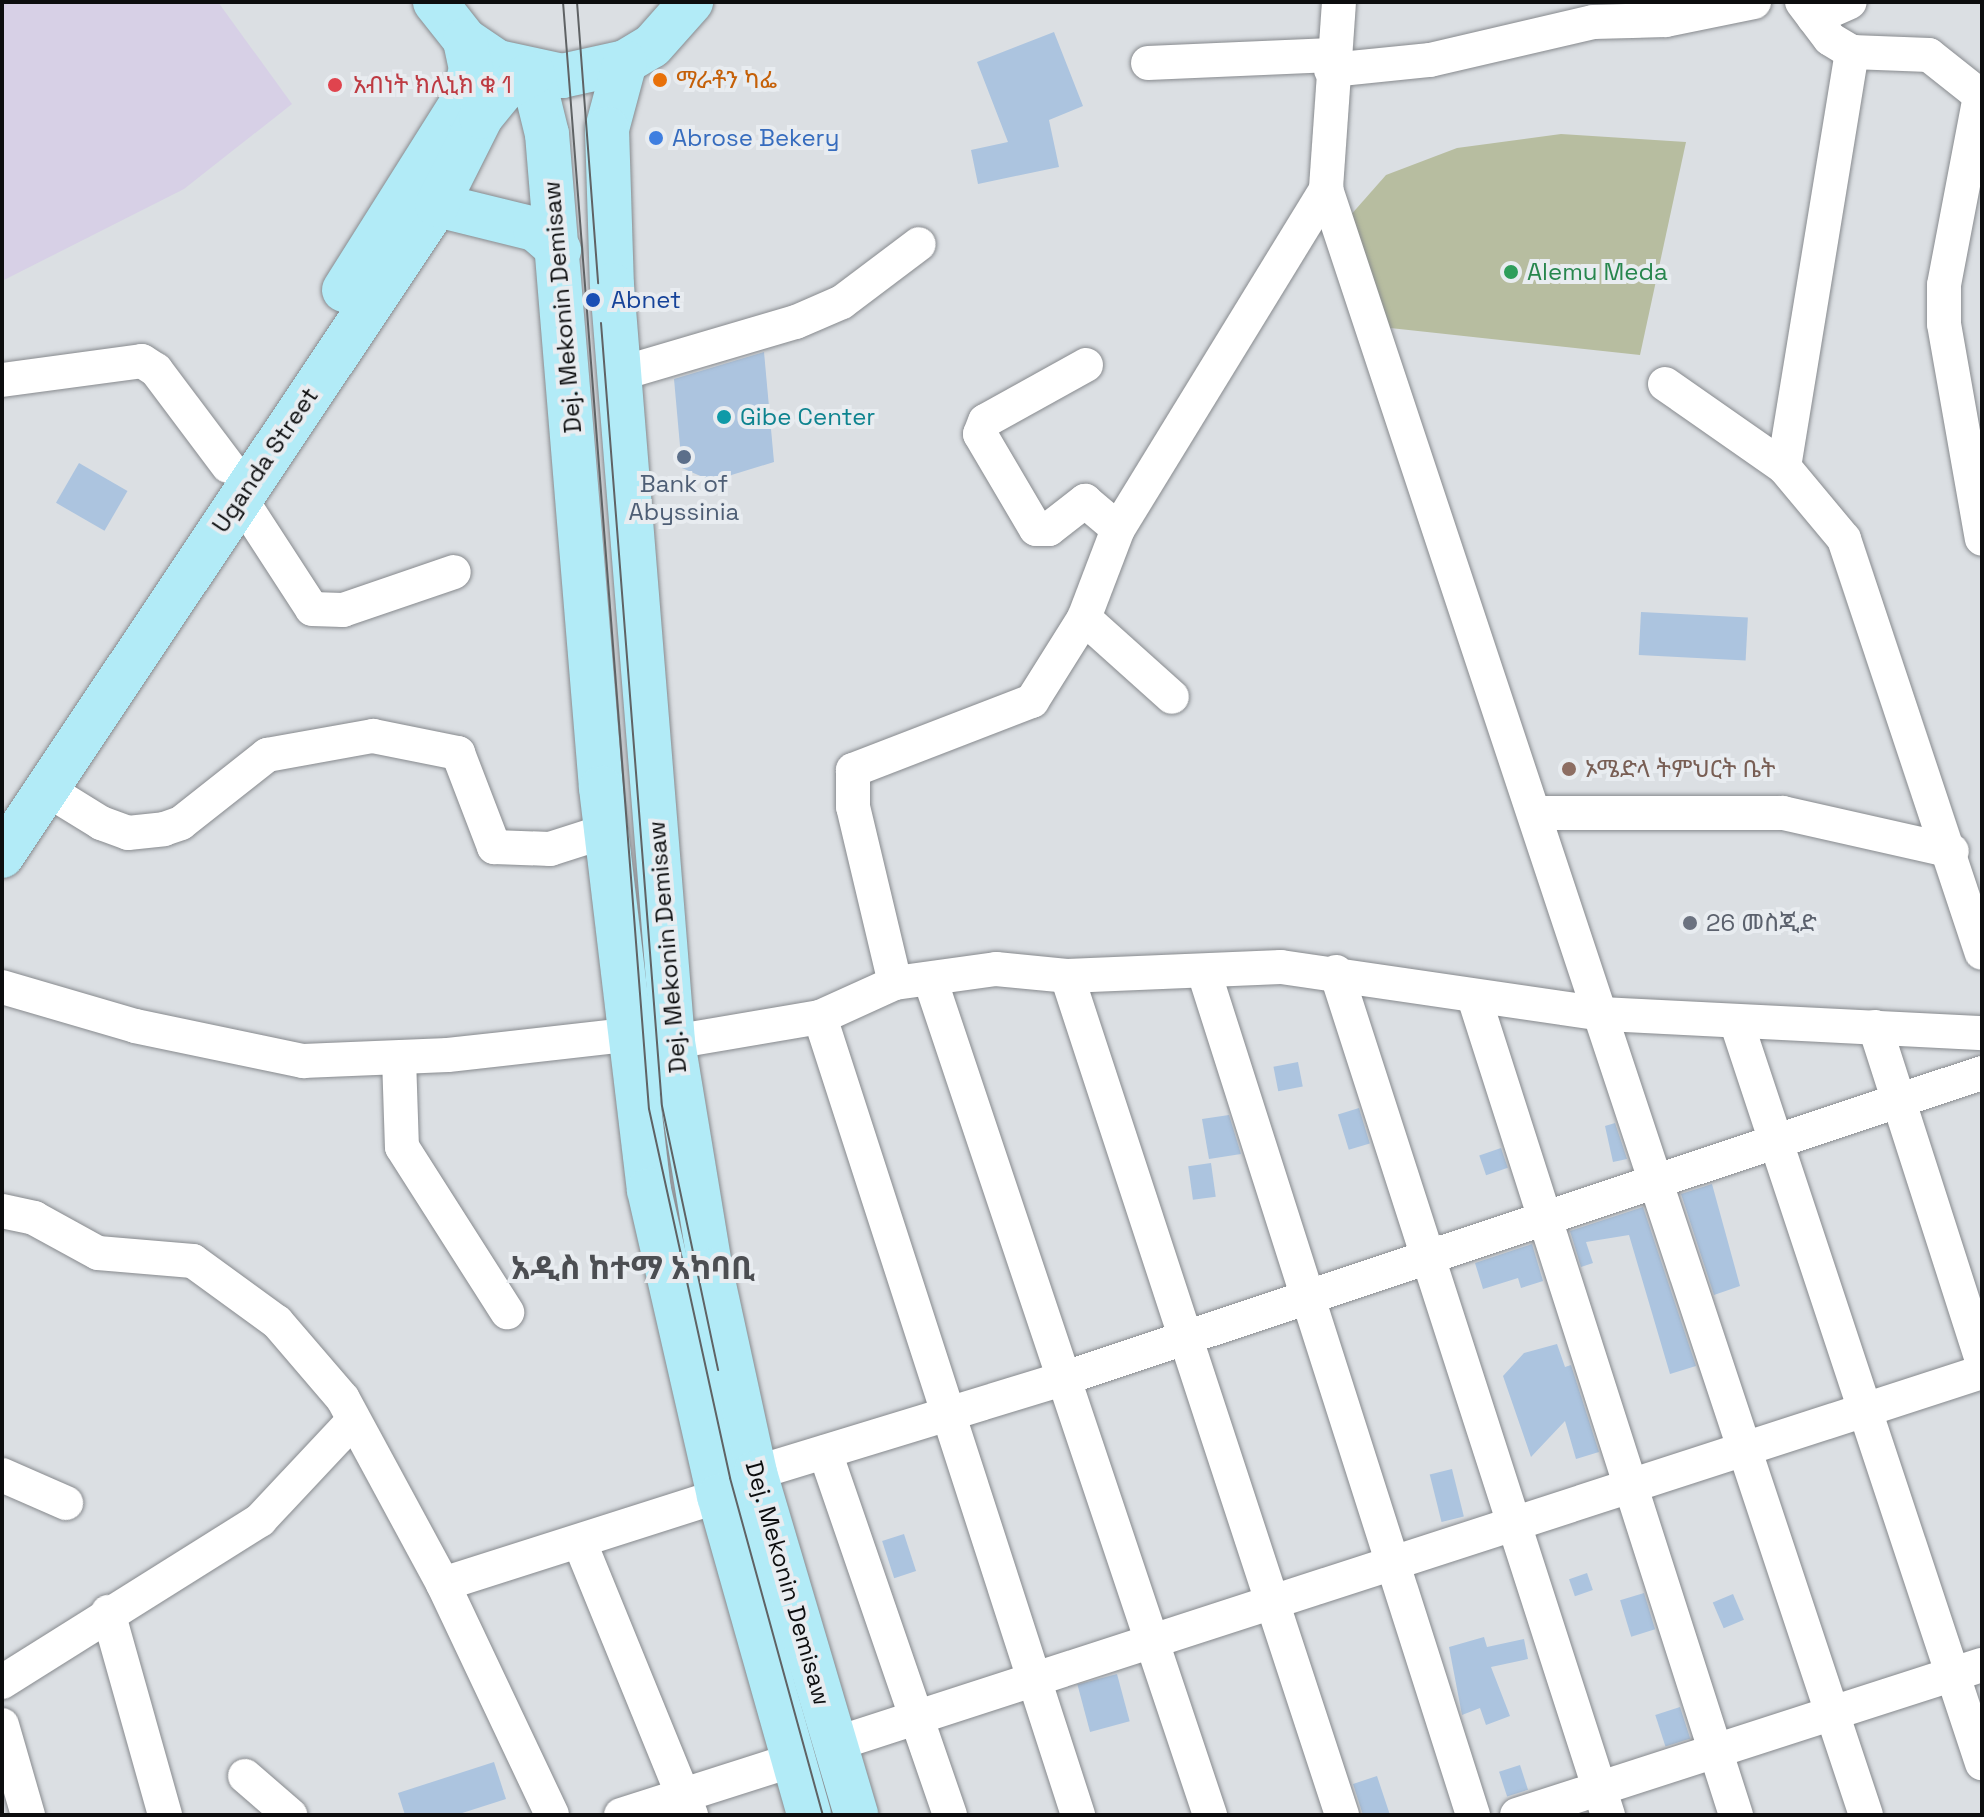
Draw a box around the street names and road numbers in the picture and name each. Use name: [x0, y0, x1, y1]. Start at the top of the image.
street label: Dej. Mekonin Demisaw: [537, 179, 587, 435]
street label: Uganda Street: [206, 382, 324, 538]
street label: Dej. Mekonin Demisaw: [642, 819, 692, 1075]
street label: Dej. Mekonin Demisaw: [739, 1457, 837, 1709]

